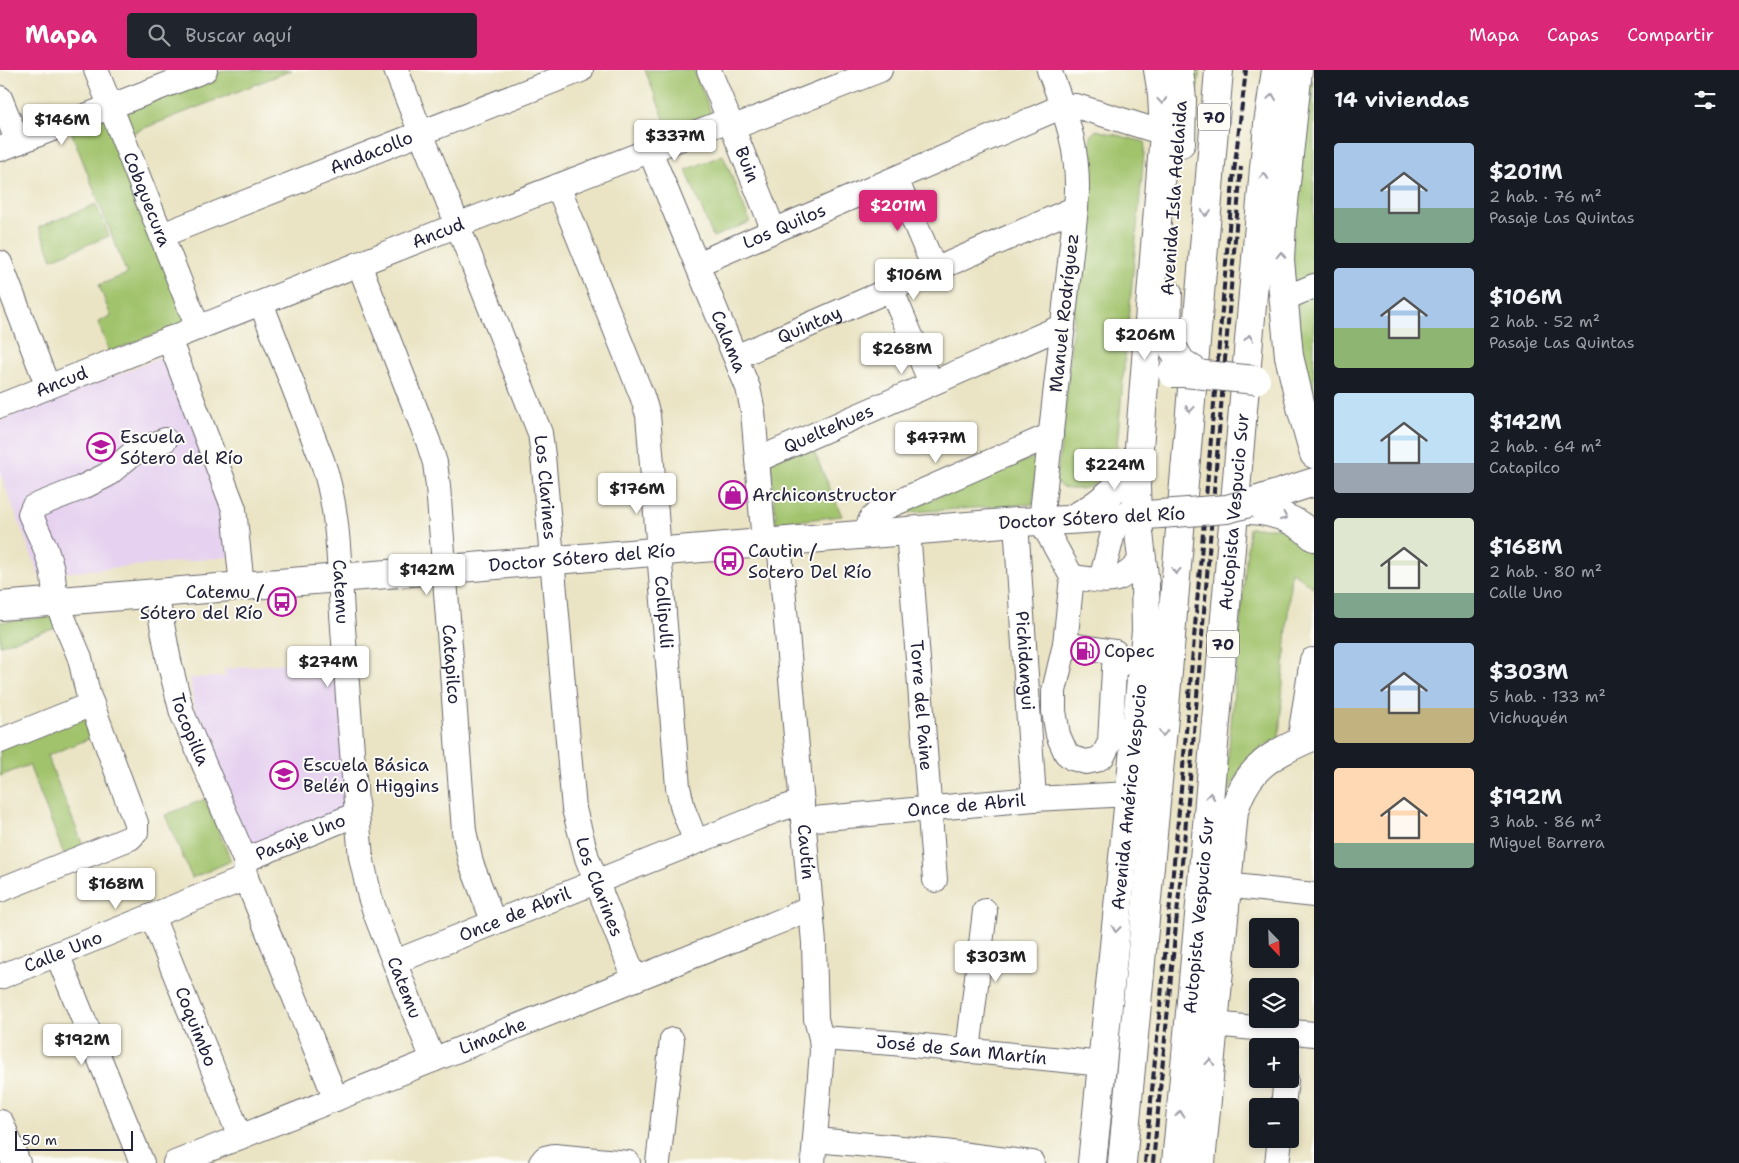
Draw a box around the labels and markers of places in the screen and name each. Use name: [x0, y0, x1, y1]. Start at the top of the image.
pin: $146M: [27, 104, 97, 146]
pin: $337M: [640, 119, 710, 162]
pin: $201M: [863, 190, 933, 232]
pin: $106M: [879, 258, 949, 301]
pin: $206M: [1110, 318, 1180, 361]
pin: $268M: [867, 332, 937, 375]
pin: $477M: [901, 422, 971, 464]
place label: Escuela Sótero del Río: [120, 425, 243, 470]
school or university icon: Escuela Sótero del Río: [86, 432, 116, 462]
pin: $224M: [1080, 448, 1150, 491]
pin: $176M: [602, 472, 672, 515]
shop icon: Archiconstructor: [718, 480, 748, 510]
place label: Archiconstructor: [752, 483, 897, 507]
place label: Cautin / Sotero Del Río: [748, 539, 872, 584]
bus stop icon: Cautin / Sotero Del Río: [714, 546, 744, 576]
pin: $142M: [392, 554, 462, 596]
place label: Catemu / Sótero del Río: [140, 580, 265, 625]
bus stop icon: Catemu / Sótero del Río: [267, 587, 297, 617]
fuel station icon: Copec: [1070, 636, 1100, 666]
place label: Copec: [1104, 639, 1155, 663]
pin: $274M: [293, 646, 363, 688]
place label: Escuela Básica Belén O Higgins: [303, 753, 439, 798]
school or university icon: Escuela Básica Belén O Higgins: [269, 760, 299, 790]
pin: $168M: [81, 868, 151, 910]
pin: $303M: [961, 940, 1031, 983]
pin: $192M: [47, 1024, 117, 1066]

